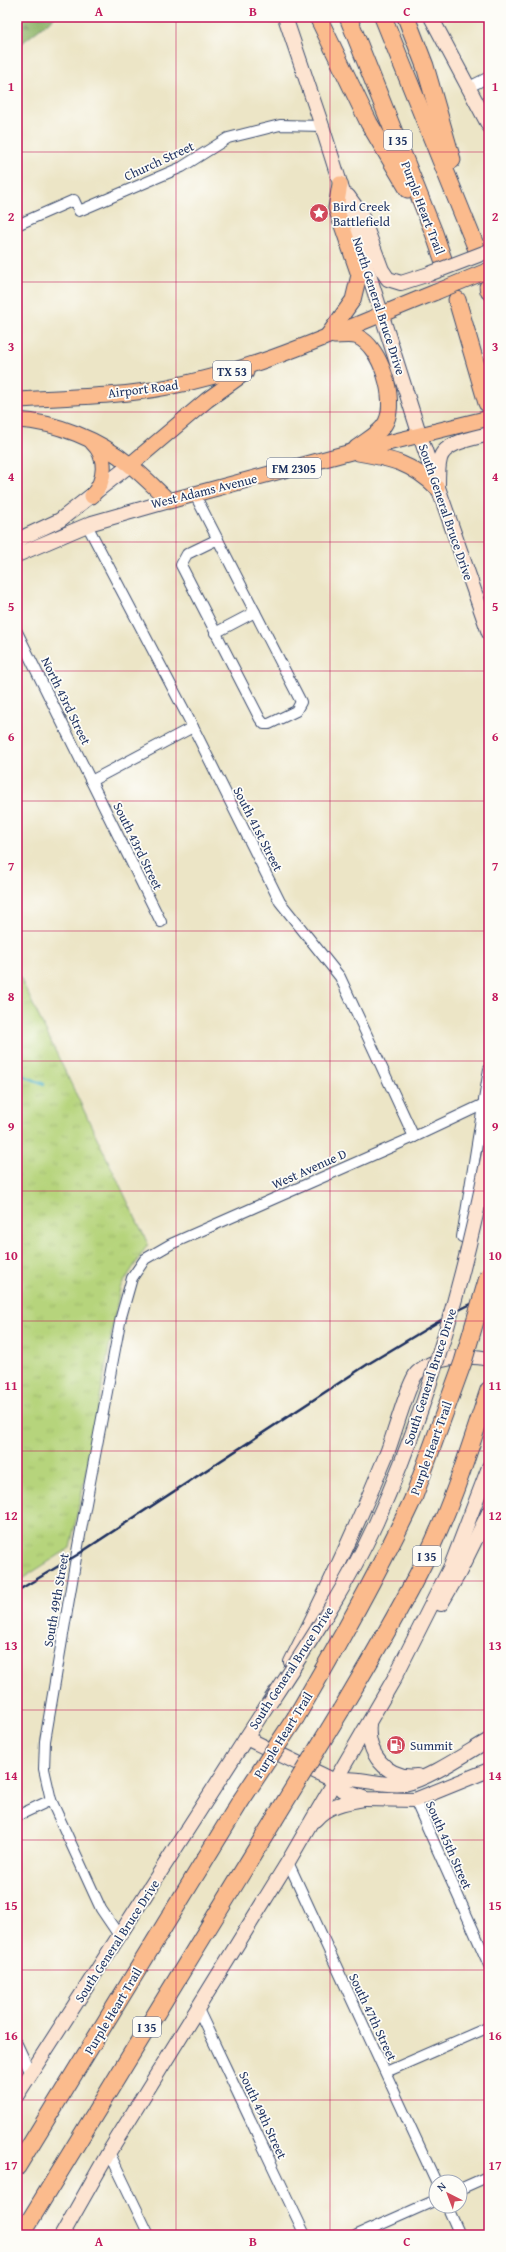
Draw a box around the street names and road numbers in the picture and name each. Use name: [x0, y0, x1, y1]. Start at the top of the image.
road number: I 35: [384, 130, 412, 150]
street label: Church Street: [121, 136, 197, 185]
street label: Purple Heart Trail: [396, 159, 450, 258]
street label: North General Bruce Drive: [348, 235, 410, 377]
road number: TX 53: [213, 361, 251, 381]
street label: Airport Road: [107, 375, 179, 403]
street label: South General Bruce Drive: [414, 441, 478, 583]
road number: FM 2305: [267, 458, 321, 478]
street label: West Adams Avenue: [149, 469, 259, 513]
street label: North 43rd Street: [36, 654, 96, 749]
street label: South 41st Street: [228, 783, 288, 875]
street label: South 43rd Street: [109, 799, 168, 893]
street label: West Avenue D: [269, 1144, 349, 1194]
street label: South General Bruce Drive: [399, 1306, 461, 1448]
street label: Purple Heart Trail: [405, 1398, 457, 1498]
road number: I 35: [413, 1546, 441, 1566]
street label: South 49th Street: [38, 1551, 74, 1648]
street label: South General Bruce Drive: [244, 1603, 338, 1733]
street label: Purple Heart Trail: [249, 1688, 317, 1782]
street label: South 45th Street: [421, 1798, 477, 1893]
street label: South General Bruce Drive: [70, 1876, 164, 2006]
street label: Purple Heart Trail: [79, 1964, 147, 2058]
street label: South 47th Street: [344, 1970, 402, 2064]
road number: I 35: [133, 2017, 161, 2037]
street label: South 49th Street: [234, 2068, 292, 2162]

